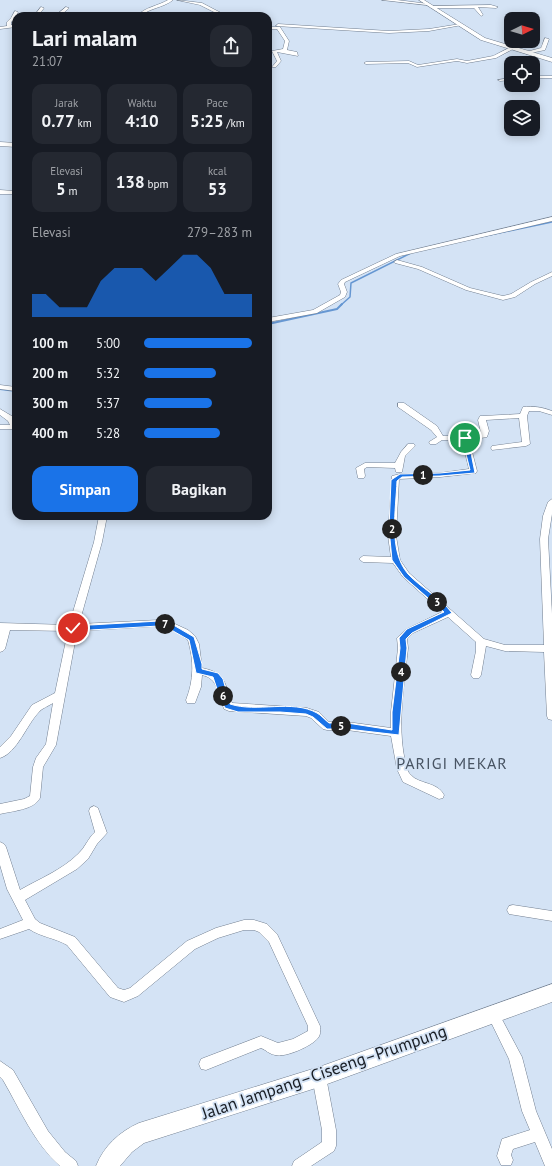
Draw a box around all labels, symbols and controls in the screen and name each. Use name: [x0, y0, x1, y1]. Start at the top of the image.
north arrow: [504, 12, 540, 48]
map controls: [504, 12, 540, 136]
text: Lari malam: [32, 24, 137, 52]
button: share: [210, 25, 252, 67]
text: 21:07: [32, 53, 63, 70]
button: locate: [504, 56, 540, 92]
text: Jarak: [55, 96, 78, 110]
text: Waktu: [127, 96, 157, 110]
text: Pace: [207, 96, 228, 110]
button: layers: [504, 100, 540, 136]
text: 0.77: [42, 110, 75, 132]
text: 4:10: [125, 110, 159, 132]
text: 5:25: [190, 110, 224, 132]
text: km: [75, 116, 92, 130]
text: /km: [224, 116, 245, 130]
text: Elevasi: [50, 164, 83, 178]
text: kcal: [208, 164, 227, 178]
text: 138: [116, 171, 145, 193]
text: bpm: [145, 177, 168, 191]
text: 5: [56, 178, 66, 200]
text: 53: [208, 178, 227, 200]
text: m: [66, 184, 77, 198]
text: Elevasi: [32, 224, 71, 241]
text: 279–283 m: [187, 224, 252, 241]
text: 100 m: [32, 335, 68, 352]
text: 5:00: [96, 335, 120, 352]
text: 200 m: [32, 365, 68, 382]
text: 5:32: [96, 365, 120, 382]
text: 300 m: [32, 395, 68, 412]
text: 5:37: [96, 395, 120, 412]
pin: [448, 421, 482, 455]
text: 400 m: [32, 425, 68, 442]
text: 5:28: [96, 425, 120, 442]
icon: arrive: [454, 427, 476, 449]
pin: 1: [413, 465, 433, 485]
button: Simpan: [32, 466, 138, 512]
button: Bagikan: [146, 466, 252, 512]
text: 1: [420, 468, 426, 482]
pin: 2: [382, 519, 402, 539]
text: 2: [389, 522, 395, 536]
pin: 3: [427, 592, 447, 612]
text: 3: [434, 595, 440, 609]
pin: [56, 611, 90, 645]
pin: 7: [155, 614, 175, 634]
icon: check: [62, 617, 84, 639]
text: 7: [162, 617, 168, 631]
pin: 4: [391, 662, 411, 682]
text: 4: [398, 665, 404, 679]
pin: 6: [213, 686, 233, 706]
text: 6: [220, 689, 226, 703]
pin: 5: [331, 716, 351, 736]
text: 5: [338, 719, 344, 733]
district label: PARIGI MEKAR: [396, 753, 508, 773]
street label: Jalan Jampang–Ciseeng–Prumpung: [198, 1020, 449, 1125]

